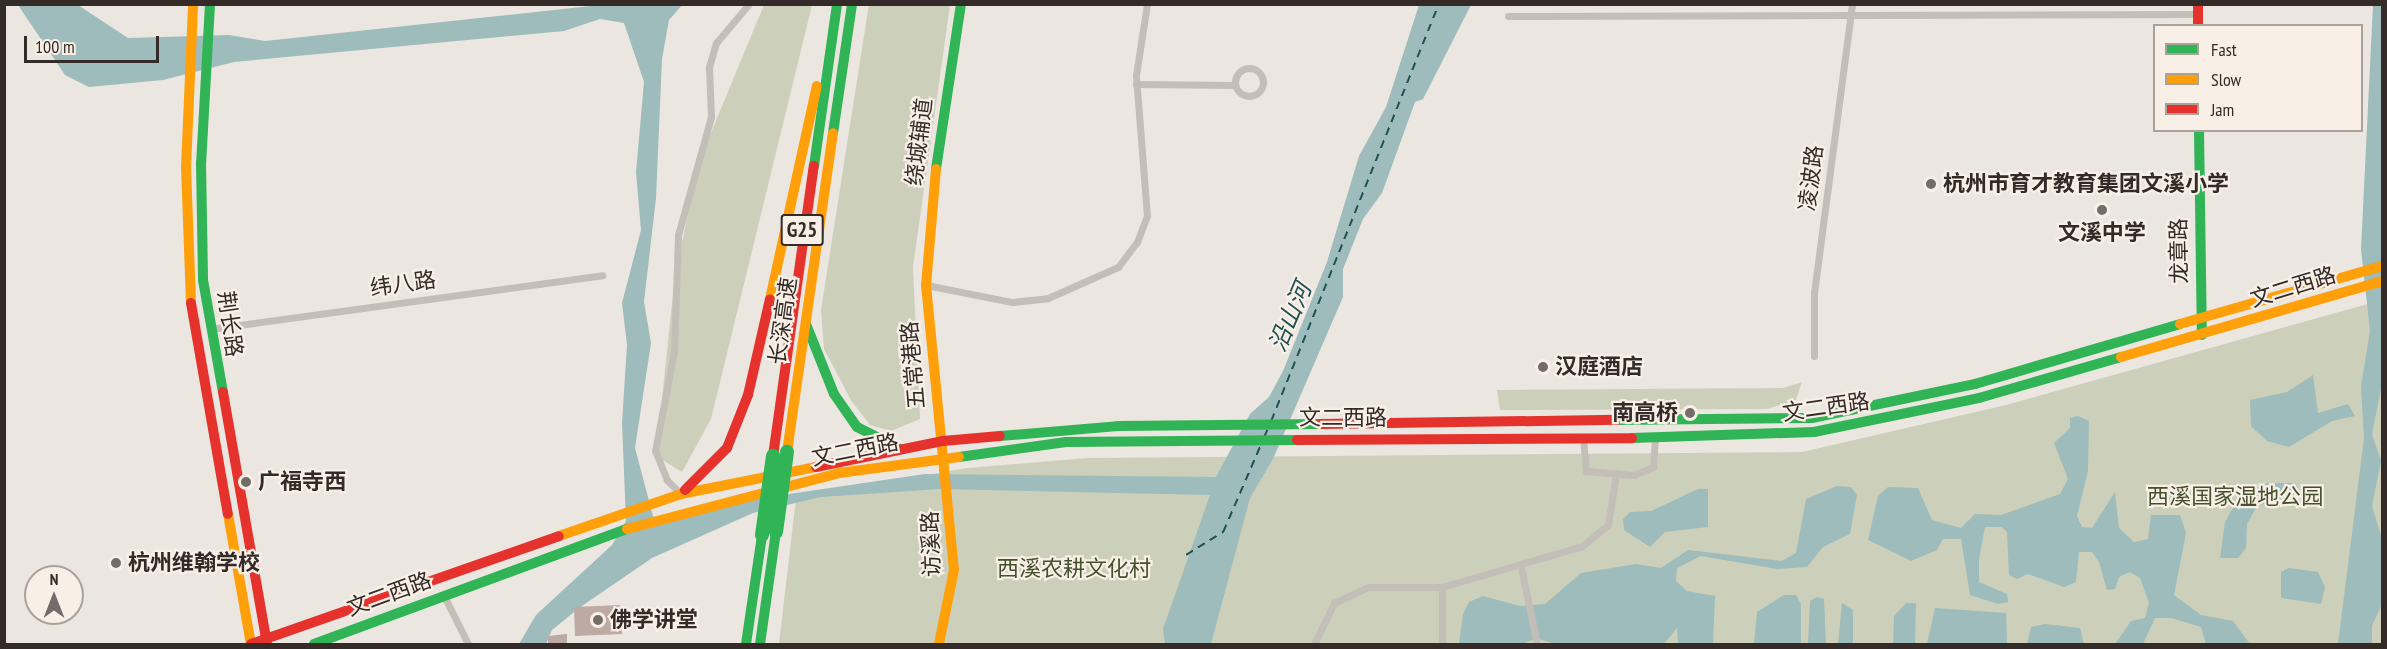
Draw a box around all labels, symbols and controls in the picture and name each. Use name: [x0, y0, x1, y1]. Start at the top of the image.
scale bar: [27, 24, 162, 62]
legend: [2153, 24, 2363, 132]
text: 100 m: [35, 35, 75, 58]
text: Fast: [2211, 38, 2237, 61]
text: Slow: [2211, 68, 2241, 91]
street label: 绕城辅道: [901, 97, 937, 187]
text: Jam: [2211, 98, 2234, 121]
street label: 凌波路: [1794, 144, 1828, 212]
place label: 杭州市育才教育集团文溪小学: [1943, 171, 2229, 197]
marker: 杭州市育才教育集团文溪小学: [1924, 177, 1938, 191]
marker: 文溪中学: [2095, 203, 2109, 217]
road number: G25: [780, 212, 824, 248]
street label: 龙章路: [2165, 218, 2193, 284]
place label: 文溪中学: [2058, 220, 2146, 246]
street label: 文二西路: [2247, 262, 2339, 312]
street label: 纬八路: [368, 266, 438, 302]
street label: 长深高速: [764, 276, 802, 366]
water label: 沿山河: [1263, 278, 1317, 356]
street label: 荆长路: [212, 289, 248, 359]
street label: 五常港路: [896, 320, 930, 410]
place label: 汉庭酒店: [1555, 354, 1643, 380]
marker: 汉庭酒店: [1536, 360, 1550, 374]
street label: 文二西路: [1781, 388, 1871, 426]
place label: 南高桥: [1612, 400, 1678, 426]
street label: 文二西路: [1299, 405, 1387, 431]
marker: 南高桥: [1683, 406, 1697, 420]
street label: 文二西路: [809, 429, 901, 471]
place label: 广福寺西: [258, 469, 346, 495]
marker: 广福寺西: [239, 475, 253, 489]
park label: 西溪国家湿地公园: [2147, 484, 2323, 510]
street label: 访溪路: [917, 511, 945, 577]
place label: 杭州维翰学校: [128, 550, 260, 576]
marker: 杭州维翰学校: [109, 556, 123, 570]
park label: 西溪农耕文化村: [997, 556, 1151, 582]
north arrow: [24, 565, 84, 625]
street label: 文二西路: [343, 567, 435, 621]
text: N: [50, 569, 58, 589]
place label: 佛学讲堂: [610, 607, 698, 633]
marker: 佛学讲堂: [591, 613, 605, 627]

